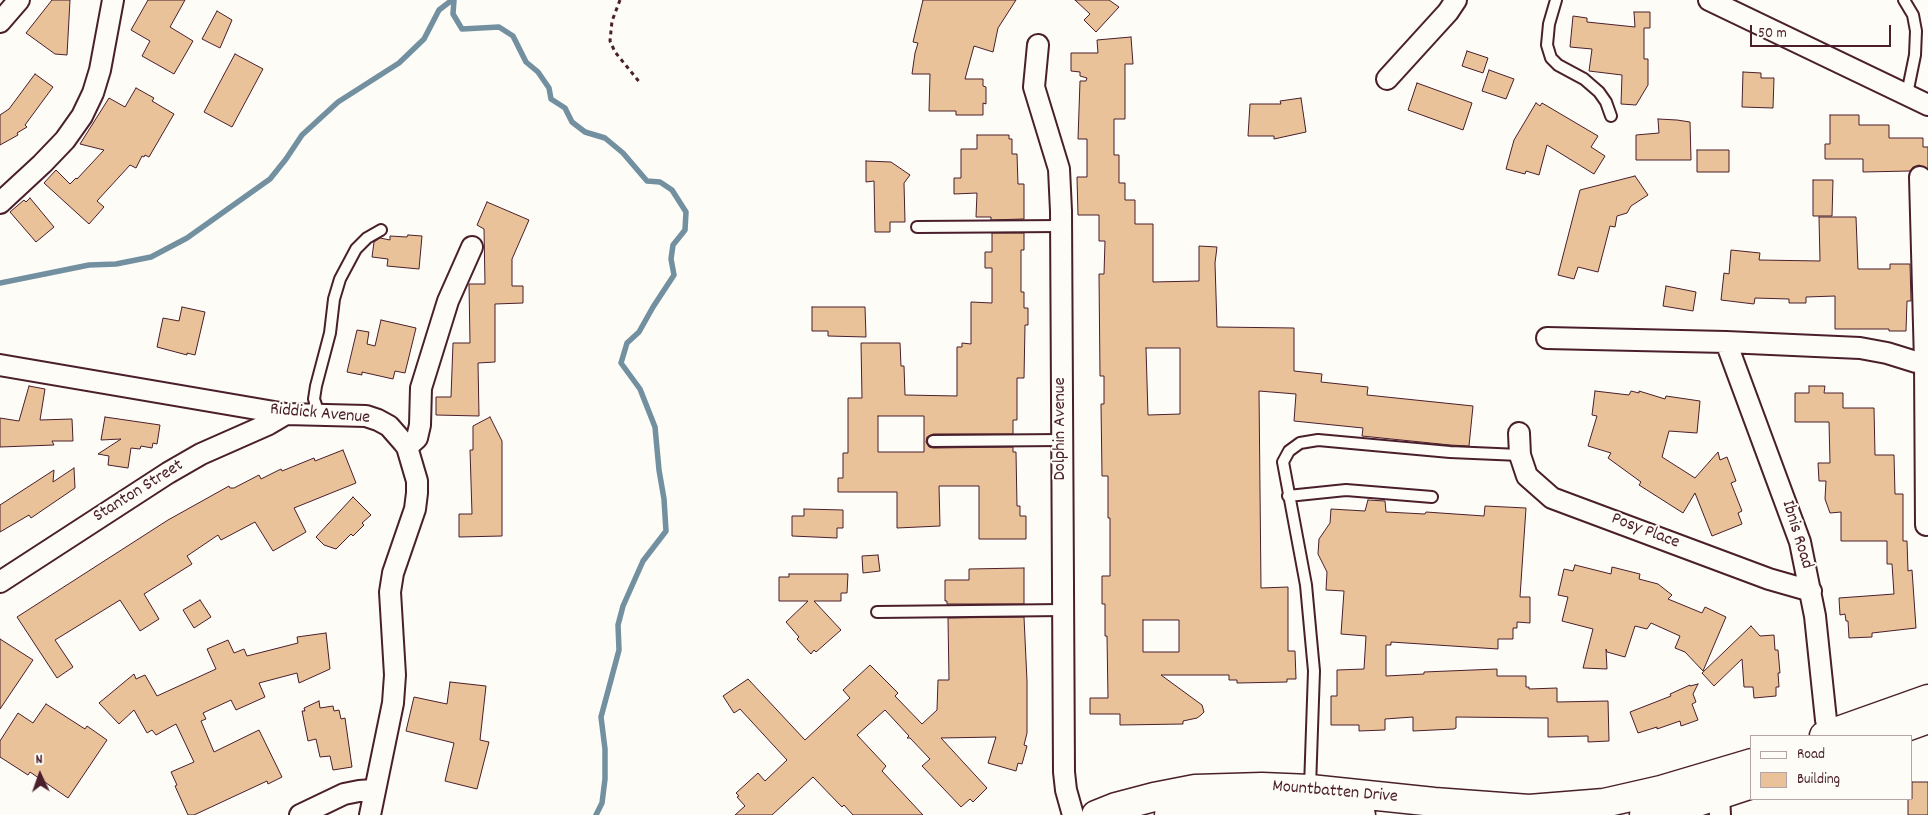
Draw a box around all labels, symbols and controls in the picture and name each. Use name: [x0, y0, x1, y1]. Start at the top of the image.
scale bar: [1753, 15, 1894, 47]
text: 50 m: [1758, 23, 1787, 45]
street label: Dolphin Avenue: [1051, 377, 1073, 481]
street label: Riddick Avenue: [269, 400, 371, 430]
street label: Stanton Street: [90, 456, 188, 528]
street label: Ibnis Road: [1775, 498, 1817, 572]
street label: Posy Place: [1608, 509, 1682, 555]
legend: [1750, 735, 1913, 800]
text: Road: [1797, 744, 1825, 766]
north arrow: [15, 750, 65, 800]
text: N: [35, 750, 43, 770]
text: Building: [1797, 769, 1840, 791]
street label: Mountbatten Drive: [1271, 777, 1399, 809]

